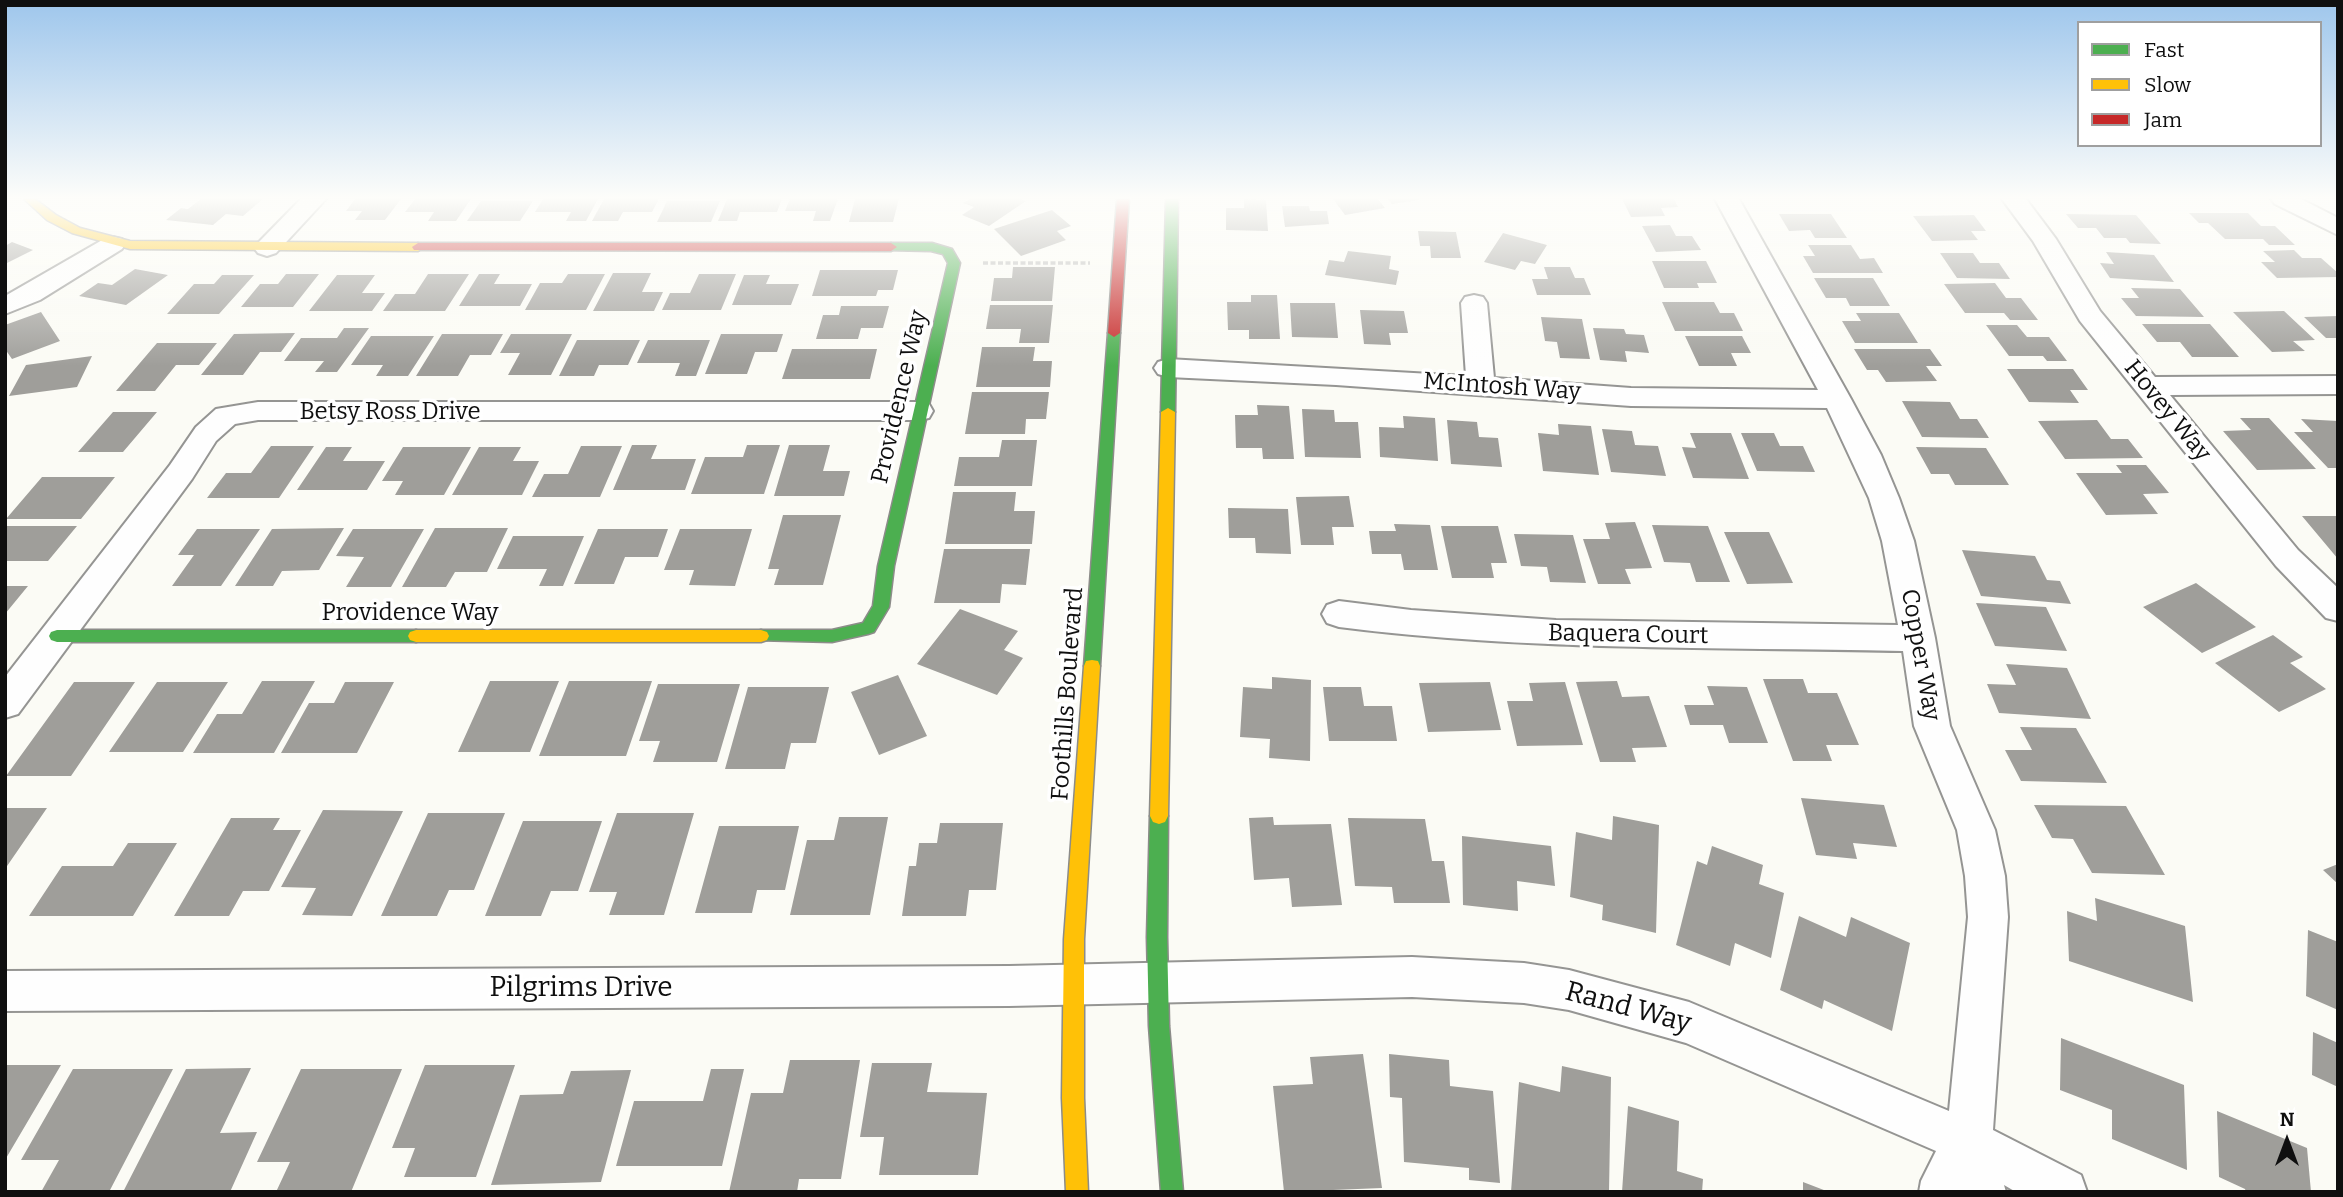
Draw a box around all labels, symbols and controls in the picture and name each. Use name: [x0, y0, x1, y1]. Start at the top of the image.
legend: [2077, 21, 2322, 147]
text: Fast: [2144, 37, 2184, 63]
text: Slow: [2144, 72, 2191, 98]
text: Jam: [2144, 107, 2182, 133]
street label: Providence Way: [866, 307, 934, 487]
street label: Hovey Way: [2117, 355, 2217, 467]
street label: McIntosh Way: [1422, 367, 1582, 407]
street label: Betsy Ross Drive: [299, 398, 481, 426]
street label: Foothills Boulevard: [1046, 586, 1090, 802]
street label: Copper Way: [1894, 587, 1946, 723]
street label: Providence Way: [321, 599, 499, 627]
street label: Baquera Court: [1548, 619, 1708, 651]
street label: Pilgrims Drive: [489, 971, 673, 1005]
street label: Rand Way: [1561, 975, 1695, 1041]
north arrow: [2252, 1106, 2322, 1176]
text: N: [2280, 1108, 2294, 1131]

